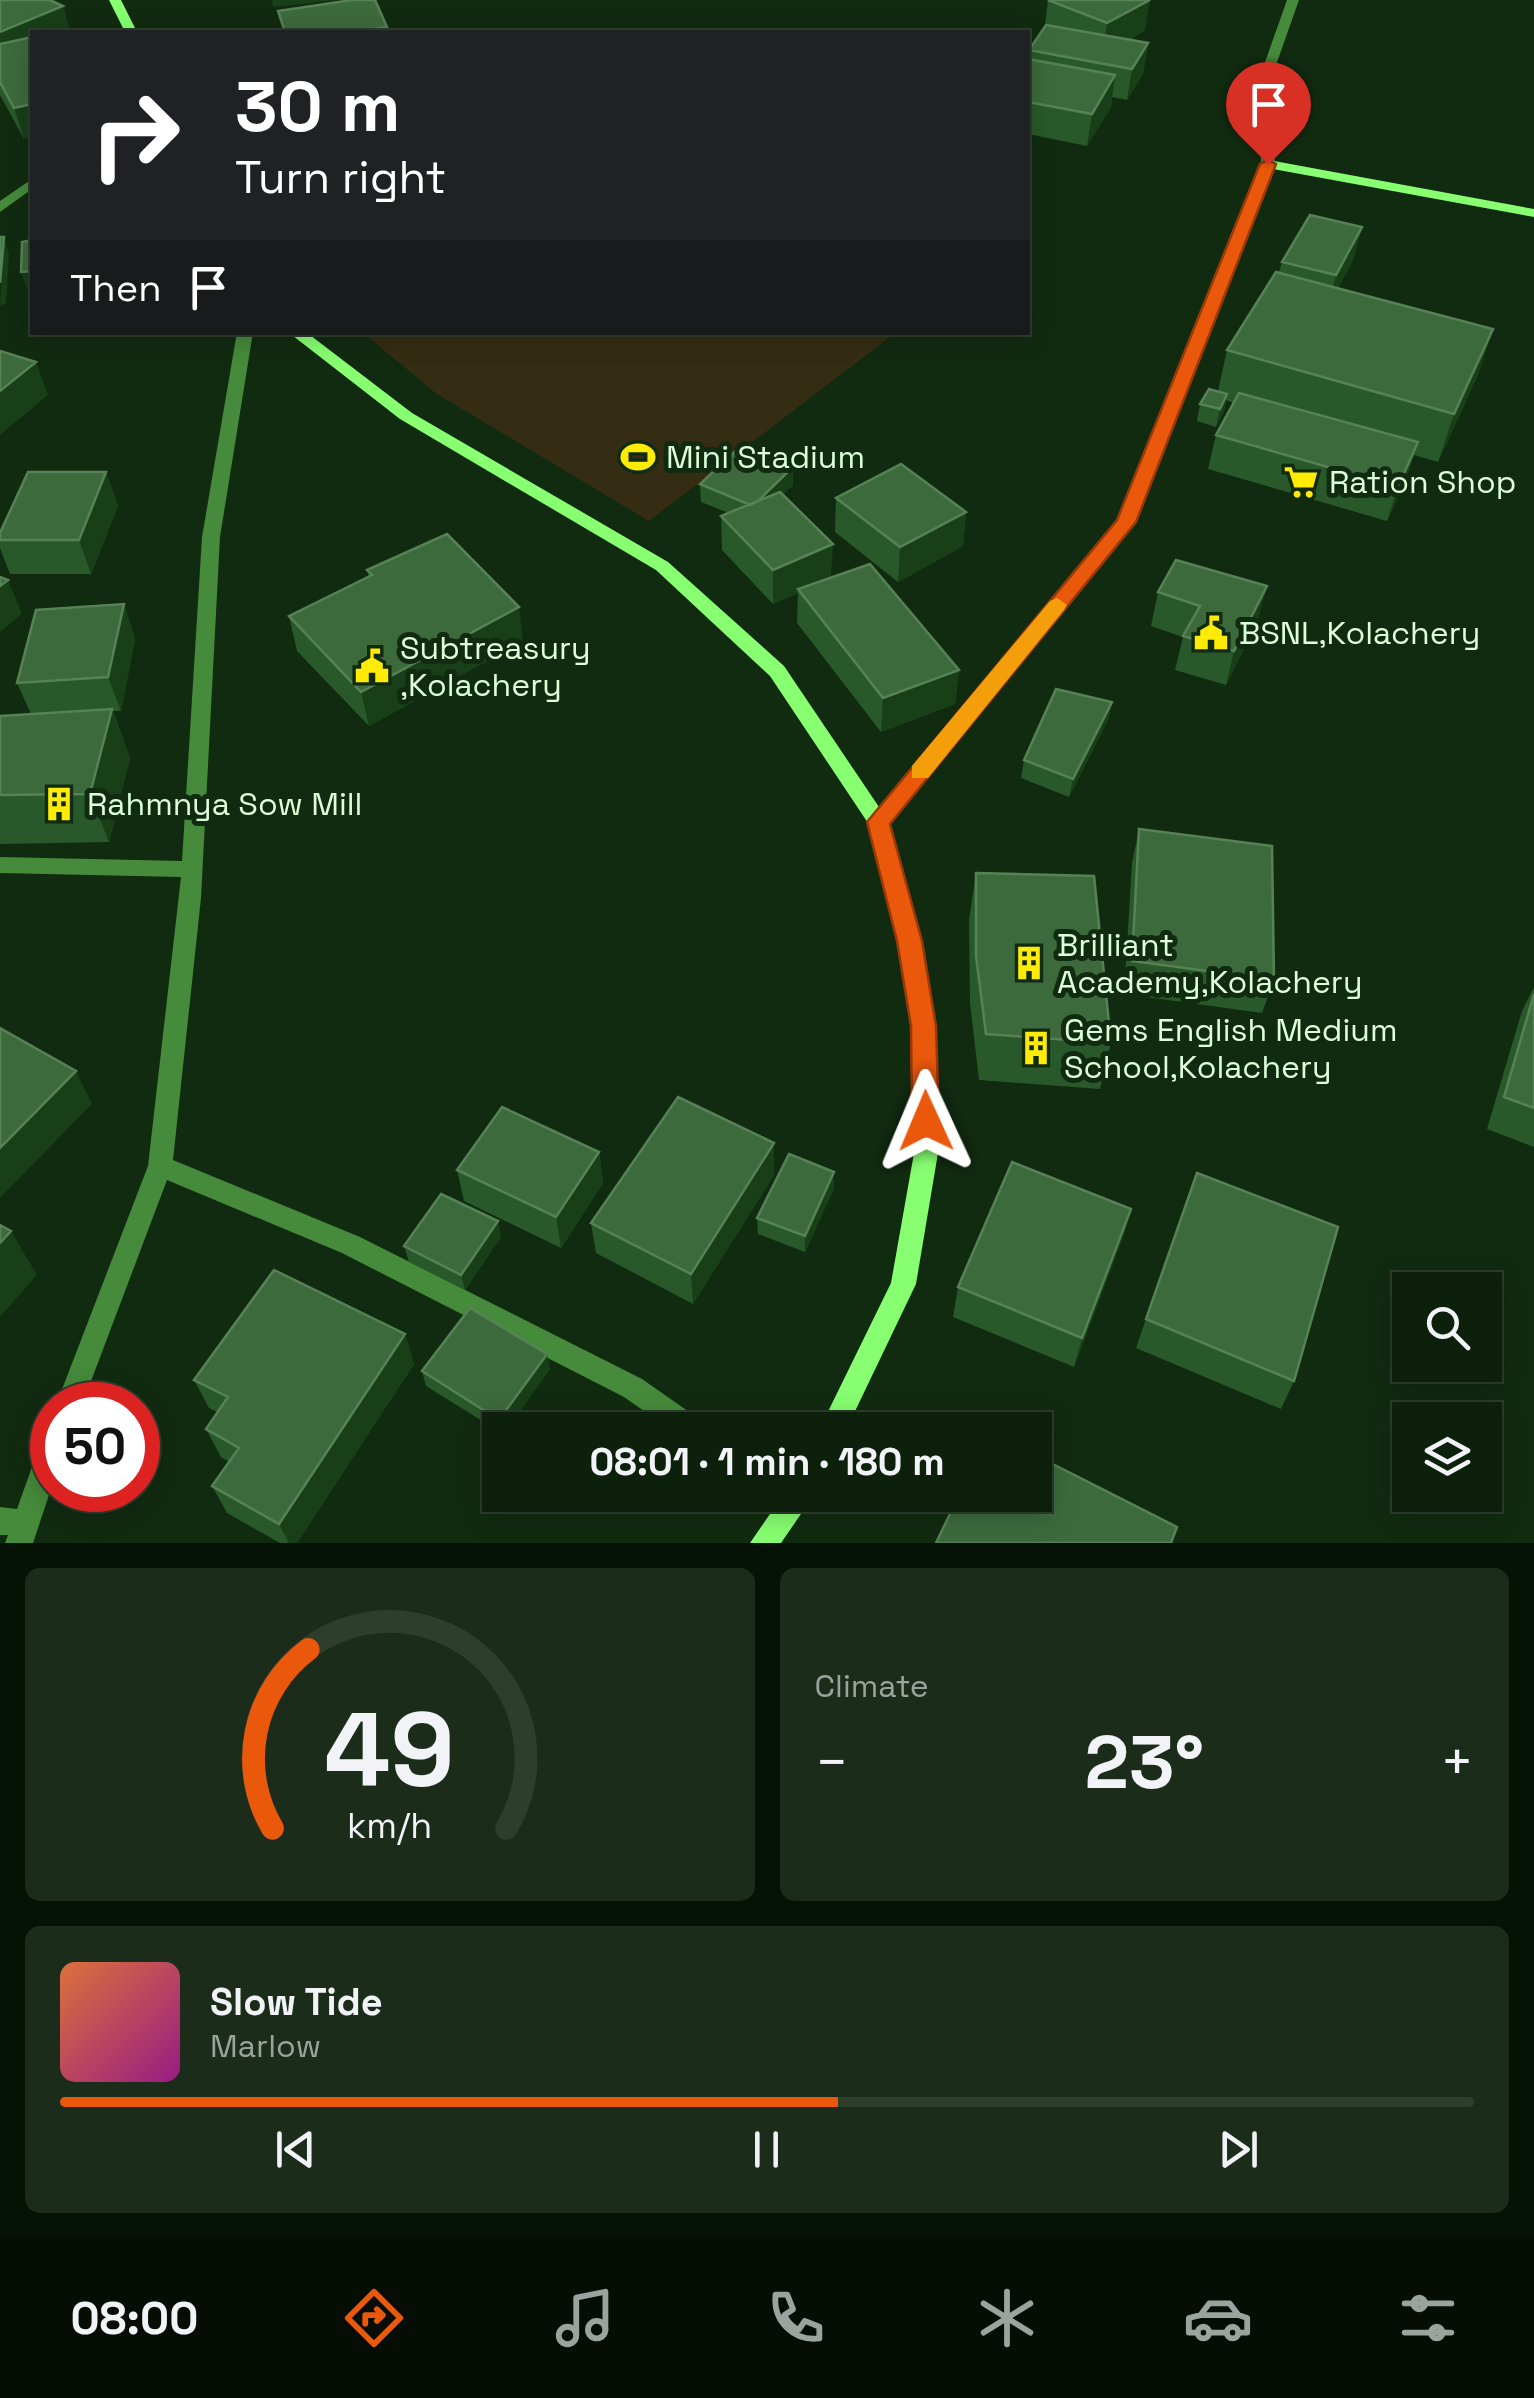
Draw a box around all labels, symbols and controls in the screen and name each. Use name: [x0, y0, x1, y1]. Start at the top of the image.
text: 30 m: [235, 62, 400, 151]
pin: [1226, 62, 1311, 165]
icon: right: [70, 70, 200, 200]
icon: arrive: [1241, 77, 1296, 132]
text: Turn right: [235, 149, 446, 206]
icon: arrive: [181, 260, 236, 315]
text: Then: [70, 264, 161, 312]
place label: Mini Stadium: [666, 437, 865, 477]
sports icon: Mini Stadium: [619, 438, 657, 476]
place label: Ration Shop: [1329, 462, 1516, 502]
supermarket icon: Ration Shop: [1282, 463, 1320, 501]
place label: BSNL,Kolachery: [1239, 613, 1480, 653]
public building icon: BSNL,Kolachery: [1192, 614, 1230, 652]
place label: Subtreasury ,Kolachery: [400, 628, 591, 705]
public building icon: Subtreasury ,Kolachery: [353, 647, 391, 685]
place label: Rahmnya Sow Mill: [87, 784, 362, 824]
building icon: Rahmnya Sow Mill: [40, 785, 78, 823]
place label: Brilliant Academy,Kolachery: [1057, 925, 1363, 1002]
building icon: Brilliant Academy,Kolachery: [1010, 944, 1048, 982]
place label: Gems English Medium School,Kolachery: [1064, 1010, 1397, 1087]
building icon: Gems English Medium School,Kolachery: [1017, 1029, 1055, 1067]
position arrow: [874, 1069, 978, 1173]
map controls: [1392, 1272, 1502, 1512]
button: search: [1392, 1272, 1502, 1382]
speed limit sign: 50: [30, 1382, 160, 1512]
button: layers: [1392, 1402, 1502, 1512]
text: 08:01 · 1 min · 180 m: [589, 1438, 945, 1486]
text: Climate: [815, 1666, 929, 1706]
text: 49: [325, 1684, 455, 1816]
text: 23°: [1084, 1714, 1204, 1810]
text: −: [815, 1727, 849, 1797]
text: +: [1440, 1727, 1474, 1797]
text: km/h: [347, 1803, 432, 1848]
text: Slow Tide: [210, 1978, 383, 2026]
text: Marlow: [210, 2026, 321, 2066]
icon: previous: [268, 2122, 323, 2177]
icon: pause: [739, 2122, 794, 2177]
icon: next: [1211, 2122, 1266, 2177]
icon: directions: [339, 2283, 409, 2353]
icon: music: [550, 2283, 620, 2353]
icon: phone: [761, 2283, 831, 2353]
icon: climate: [972, 2283, 1042, 2353]
icon: car: [1183, 2283, 1253, 2353]
icon: filters: [1393, 2283, 1463, 2353]
text: 08:00: [70, 2290, 198, 2347]

